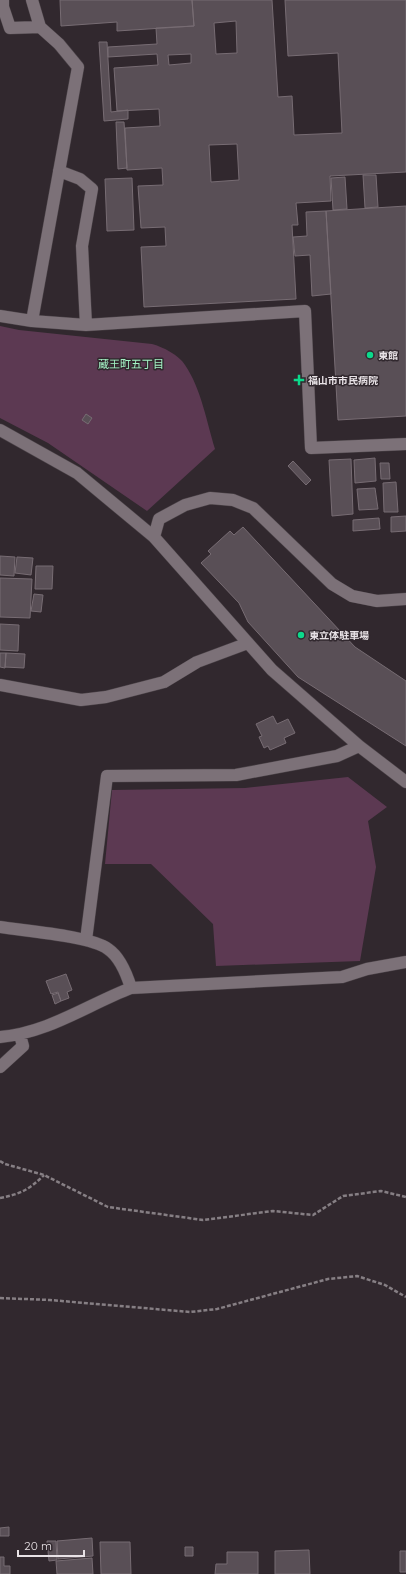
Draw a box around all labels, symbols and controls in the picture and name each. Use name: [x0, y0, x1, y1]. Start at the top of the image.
place label: 東館: [378, 349, 398, 362]
marker: 東館: [365, 350, 375, 360]
district label: 蔵王町五丁目: [98, 357, 164, 371]
marker: 福山市市民病院: [293, 374, 305, 386]
place label: 福山市市民病院: [308, 374, 378, 387]
place label: 東立体駐車場: [309, 629, 369, 642]
marker: 東立体駐車場: [296, 630, 306, 640]
scale bar: [18, 1532, 84, 1558]
text: 20 m: [24, 1538, 52, 1553]

